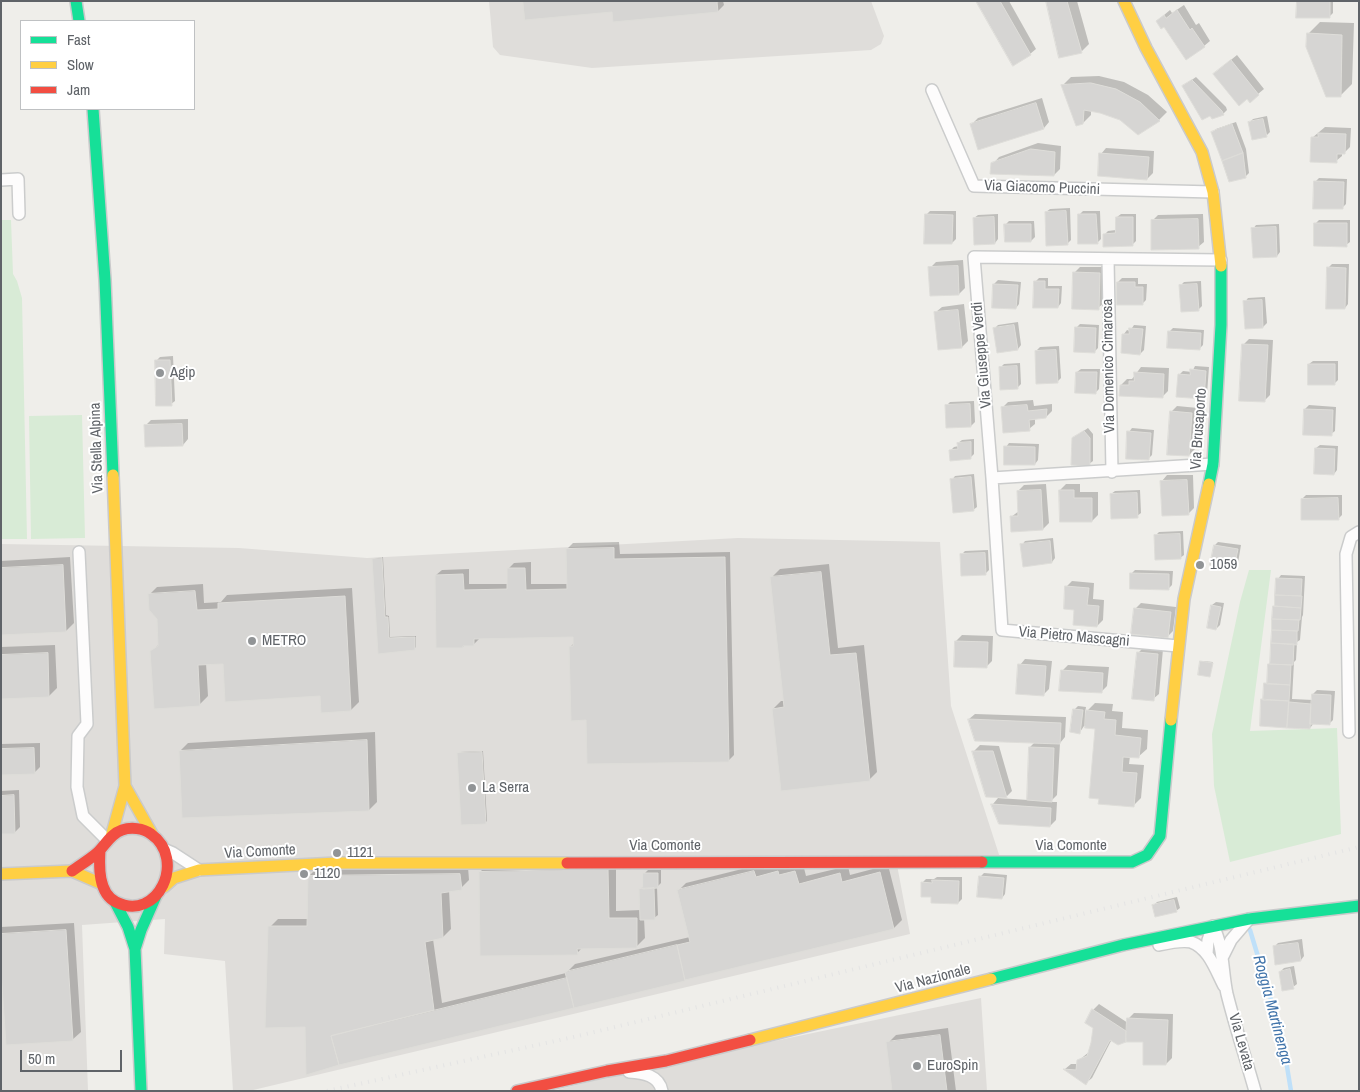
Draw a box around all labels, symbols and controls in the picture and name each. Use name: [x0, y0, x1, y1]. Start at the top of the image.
legend: [20, 20, 195, 110]
text: Fast: [67, 29, 90, 50]
text: Slow: [67, 54, 94, 75]
text: Jam: [67, 79, 90, 100]
street label: Via Giacomo Puccini: [984, 177, 1100, 199]
street label: Via Domenico Cimarosa: [1099, 299, 1119, 433]
street label: Via Giuseppe Verdi: [968, 301, 996, 409]
place label: Agip: [170, 364, 195, 382]
marker: Agip: [154, 367, 166, 379]
street label: Via Brusaporto: [1187, 388, 1211, 470]
street label: Via Stella Alpina: [86, 402, 108, 494]
place label: 1059: [1210, 556, 1237, 574]
marker: 1059: [1194, 559, 1206, 571]
street label: Via Pietro Mascagni: [1018, 623, 1130, 651]
place label: METRO: [262, 632, 306, 650]
marker: METRO: [246, 635, 258, 647]
place label: La Serra: [482, 779, 529, 797]
marker: La Serra: [466, 782, 478, 794]
street label: Via Comonte: [629, 837, 701, 855]
street label: Via Comonte: [1035, 837, 1107, 855]
street label: Via Comonte: [224, 841, 296, 863]
place label: 1121: [347, 844, 373, 862]
marker: 1121: [331, 847, 343, 859]
place label: 1120: [314, 865, 340, 883]
marker: 1120: [298, 868, 310, 880]
water label: Roggia Martinenga: [1248, 953, 1296, 1067]
street label: Via Nazionale: [893, 960, 973, 998]
street label: Via Levata: [1224, 1011, 1258, 1073]
scale bar: [22, 1040, 125, 1072]
text: 50 m: [28, 1048, 55, 1069]
place label: EuroSpin: [927, 1057, 978, 1075]
marker: EuroSpin: [911, 1060, 923, 1072]

